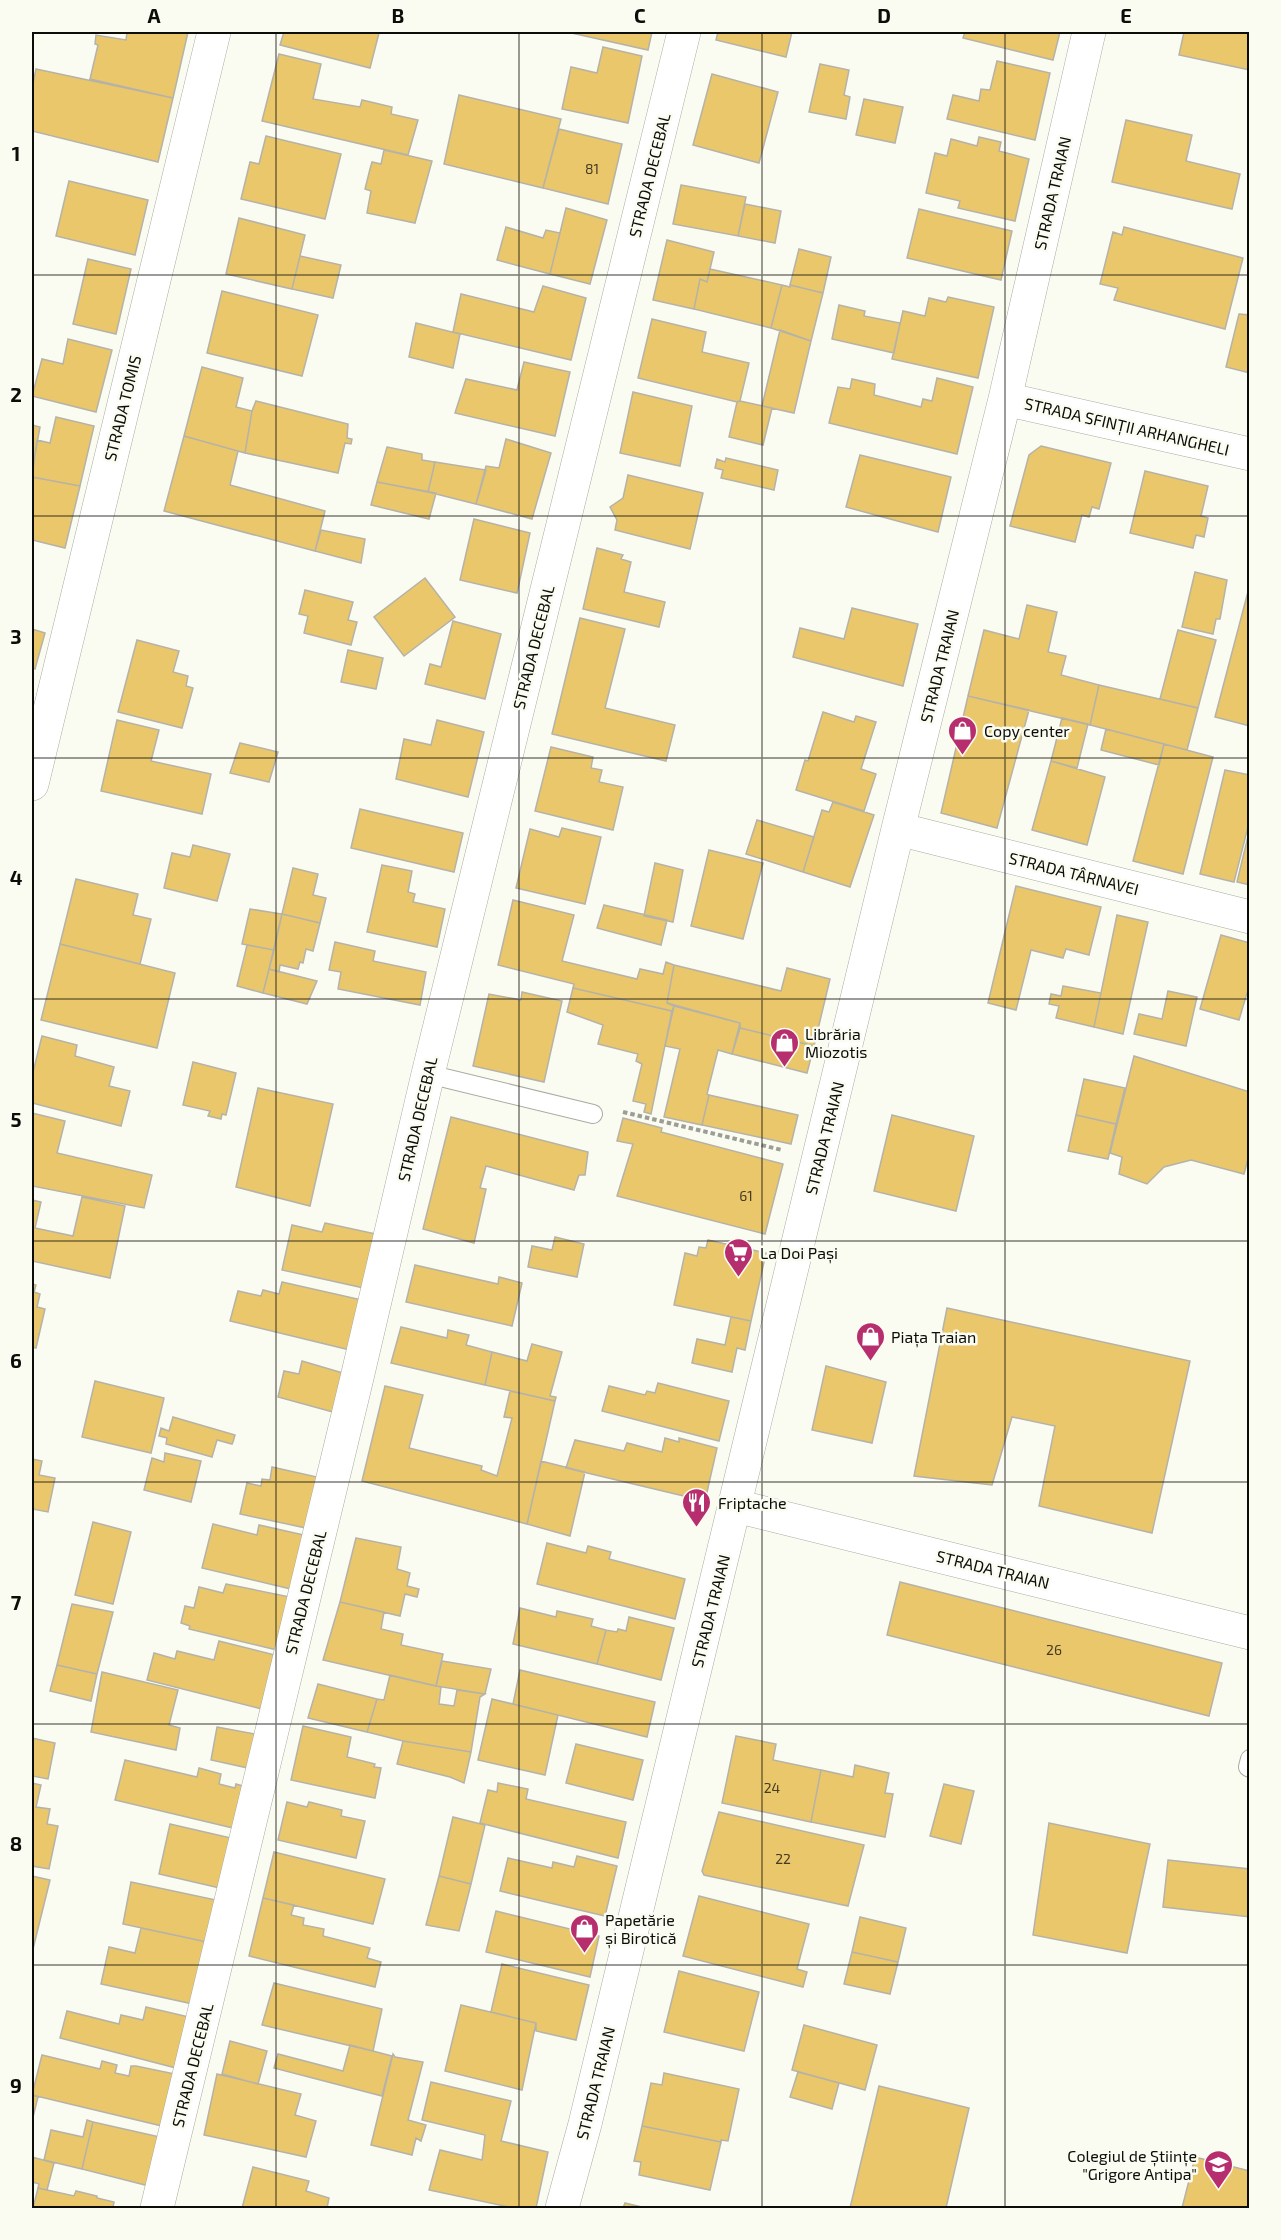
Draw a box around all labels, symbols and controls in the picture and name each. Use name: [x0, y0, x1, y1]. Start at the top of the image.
text: A: [147, 3, 161, 27]
text: B: [392, 3, 404, 27]
text: C: [634, 3, 646, 27]
text: D: [877, 3, 891, 27]
text: E: [1120, 3, 1132, 27]
street label: STRADA DECEBAL: [624, 111, 674, 239]
street label: STRADA TRAIAN: [1030, 134, 1074, 252]
text: 1: [12, 141, 20, 165]
house number: 81: [585, 160, 599, 177]
street label: STRADA TOMIS: [100, 353, 144, 463]
text: 2: [10, 382, 22, 406]
street label: STRADA SFINȚII ARHANGHELI: [1022, 393, 1231, 461]
street label: STRADA DECEBAL: [508, 583, 558, 711]
street label: STRADA TRAIAN: [916, 607, 962, 725]
text: 3: [10, 624, 22, 648]
shop icon: Copy center: [947, 714, 979, 756]
place label: Copy center: [984, 721, 1070, 740]
street label: STRADA TÂRNAVEI: [1007, 848, 1141, 898]
text: 4: [10, 865, 23, 889]
place label: Librăria Miozotis: [805, 1024, 867, 1061]
shop icon: Librăria Miozotis: [768, 1026, 800, 1068]
street label: STRADA DECEBAL: [393, 1055, 441, 1183]
street label: STRADA TRAIAN: [801, 1079, 847, 1197]
text: 5: [10, 1107, 22, 1131]
house number: 61: [739, 1187, 753, 1204]
supermarket icon: La Doi Pași: [723, 1236, 755, 1278]
place label: La Doi Pași: [760, 1243, 838, 1264]
shop icon: Piața Traian: [854, 1320, 886, 1362]
place label: Piața Traian: [891, 1327, 976, 1348]
text: 6: [10, 1348, 22, 1372]
restaurant icon: Friptache: [681, 1486, 713, 1528]
place label: Friptache: [718, 1493, 787, 1512]
street label: STRADA DECEBAL: [280, 1528, 330, 1656]
street label: STRADA TRAIAN: [934, 1546, 1052, 1592]
street label: STRADA TRAIAN: [687, 1552, 733, 1670]
text: 7: [11, 1590, 22, 1614]
house number: 26: [1046, 1641, 1062, 1658]
house number: 24: [764, 1779, 780, 1796]
text: 8: [10, 1831, 22, 1855]
house number: 22: [775, 1850, 791, 1867]
place label: Papetărie și Birotică: [605, 1910, 677, 1949]
shop icon: Papetărie și Birotică: [568, 1912, 600, 1954]
street label: STRADA DECEBAL: [167, 2001, 217, 2129]
street label: STRADA TRAIAN: [572, 2024, 618, 2142]
text: 9: [10, 2073, 22, 2097]
place label: Colegiul de Științe "Grigore Antipa": [1067, 2146, 1197, 2183]
school or university icon: Colegiul de Științe "Grigore Antipa": [1202, 2148, 1234, 2190]

